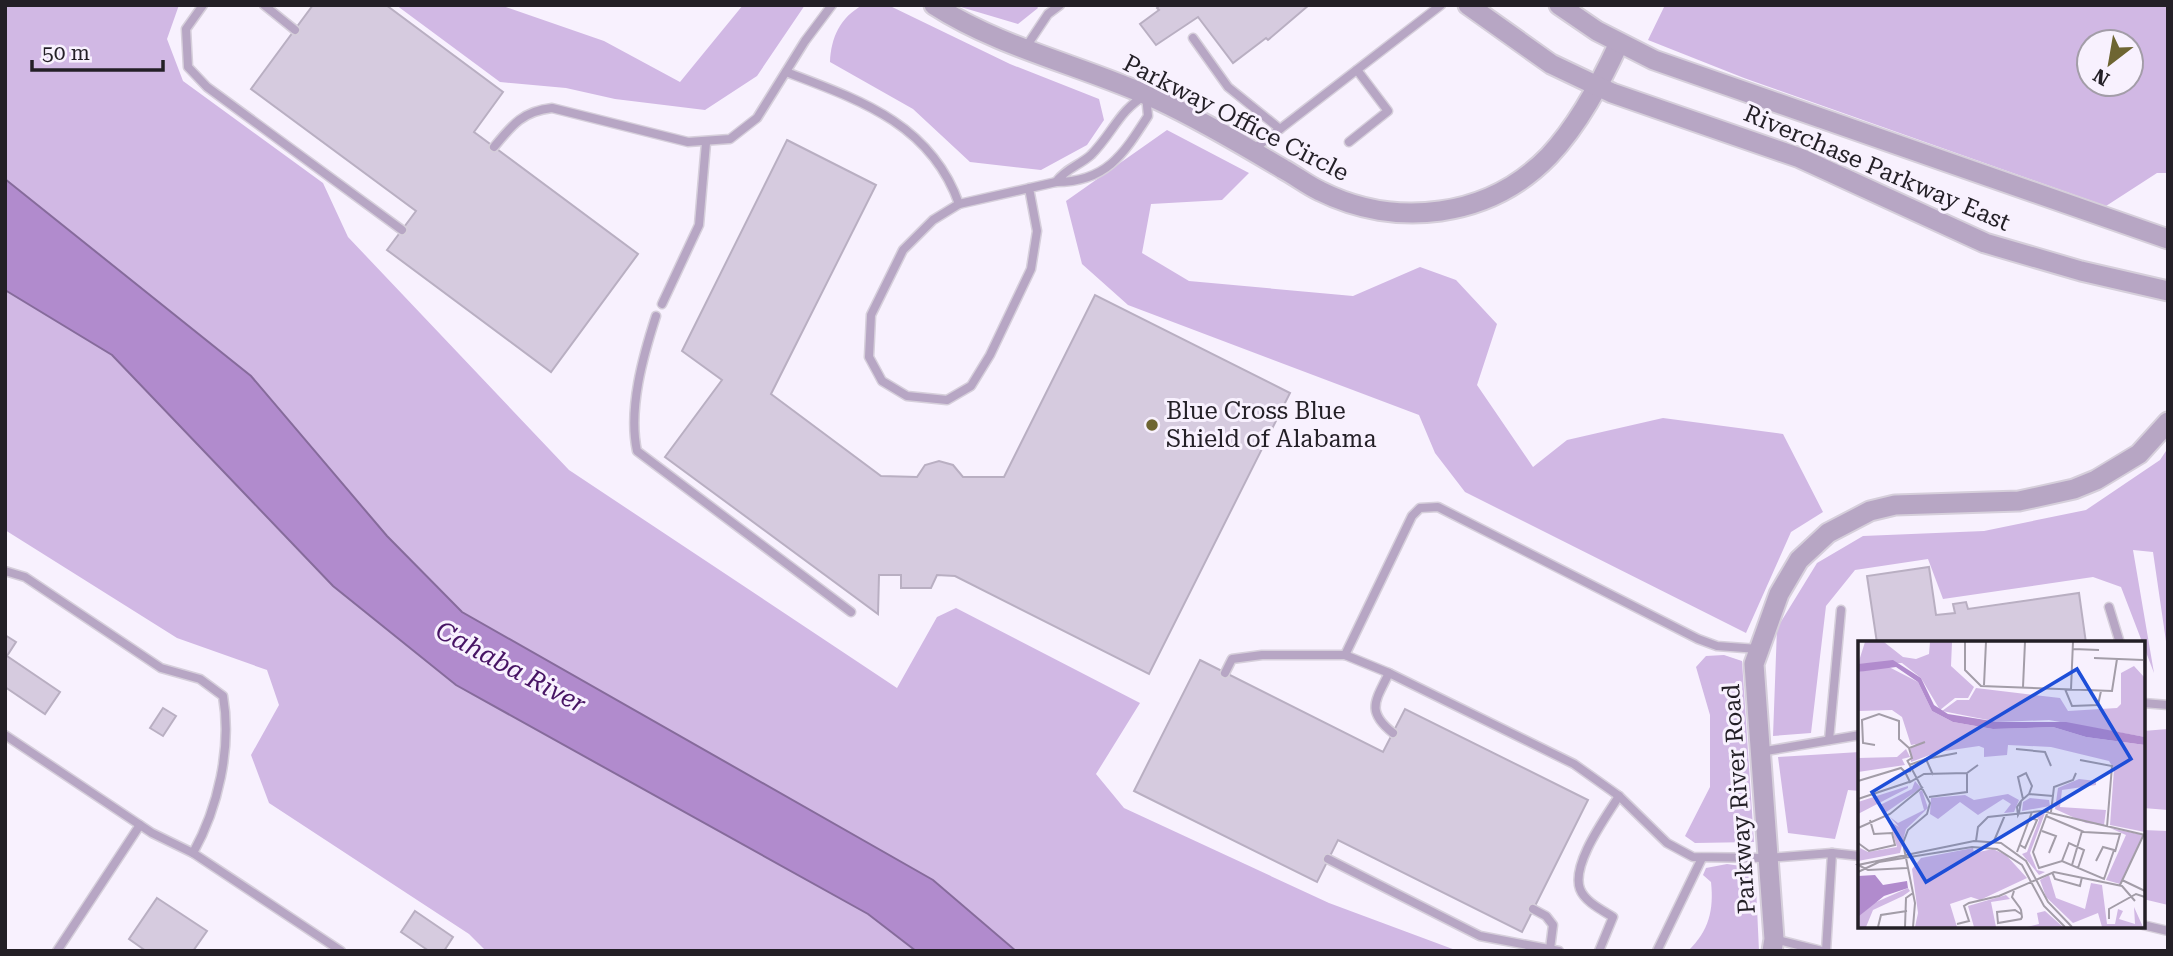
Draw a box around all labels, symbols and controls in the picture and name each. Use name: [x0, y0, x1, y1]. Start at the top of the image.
scale bar: [32, 28, 163, 72]
north arrow: [2075, 28, 2145, 98]
text: 50 m: [42, 41, 90, 65]
street label: Parkway Office Circle: [1119, 49, 1353, 187]
text: N: [2089, 63, 2114, 91]
street label: Riverchase Parkway East: [1740, 99, 2014, 237]
place label: Blue Cross Blue Shield of Alabama: [1166, 397, 1376, 453]
marker: Blue Cross Blue Shield of Alabama: [1144, 417, 1160, 433]
water label: Cahaba River: [431, 615, 591, 719]
inset map: [1858, 641, 2145, 928]
street label: Parkway River Road: [1717, 683, 1761, 915]

